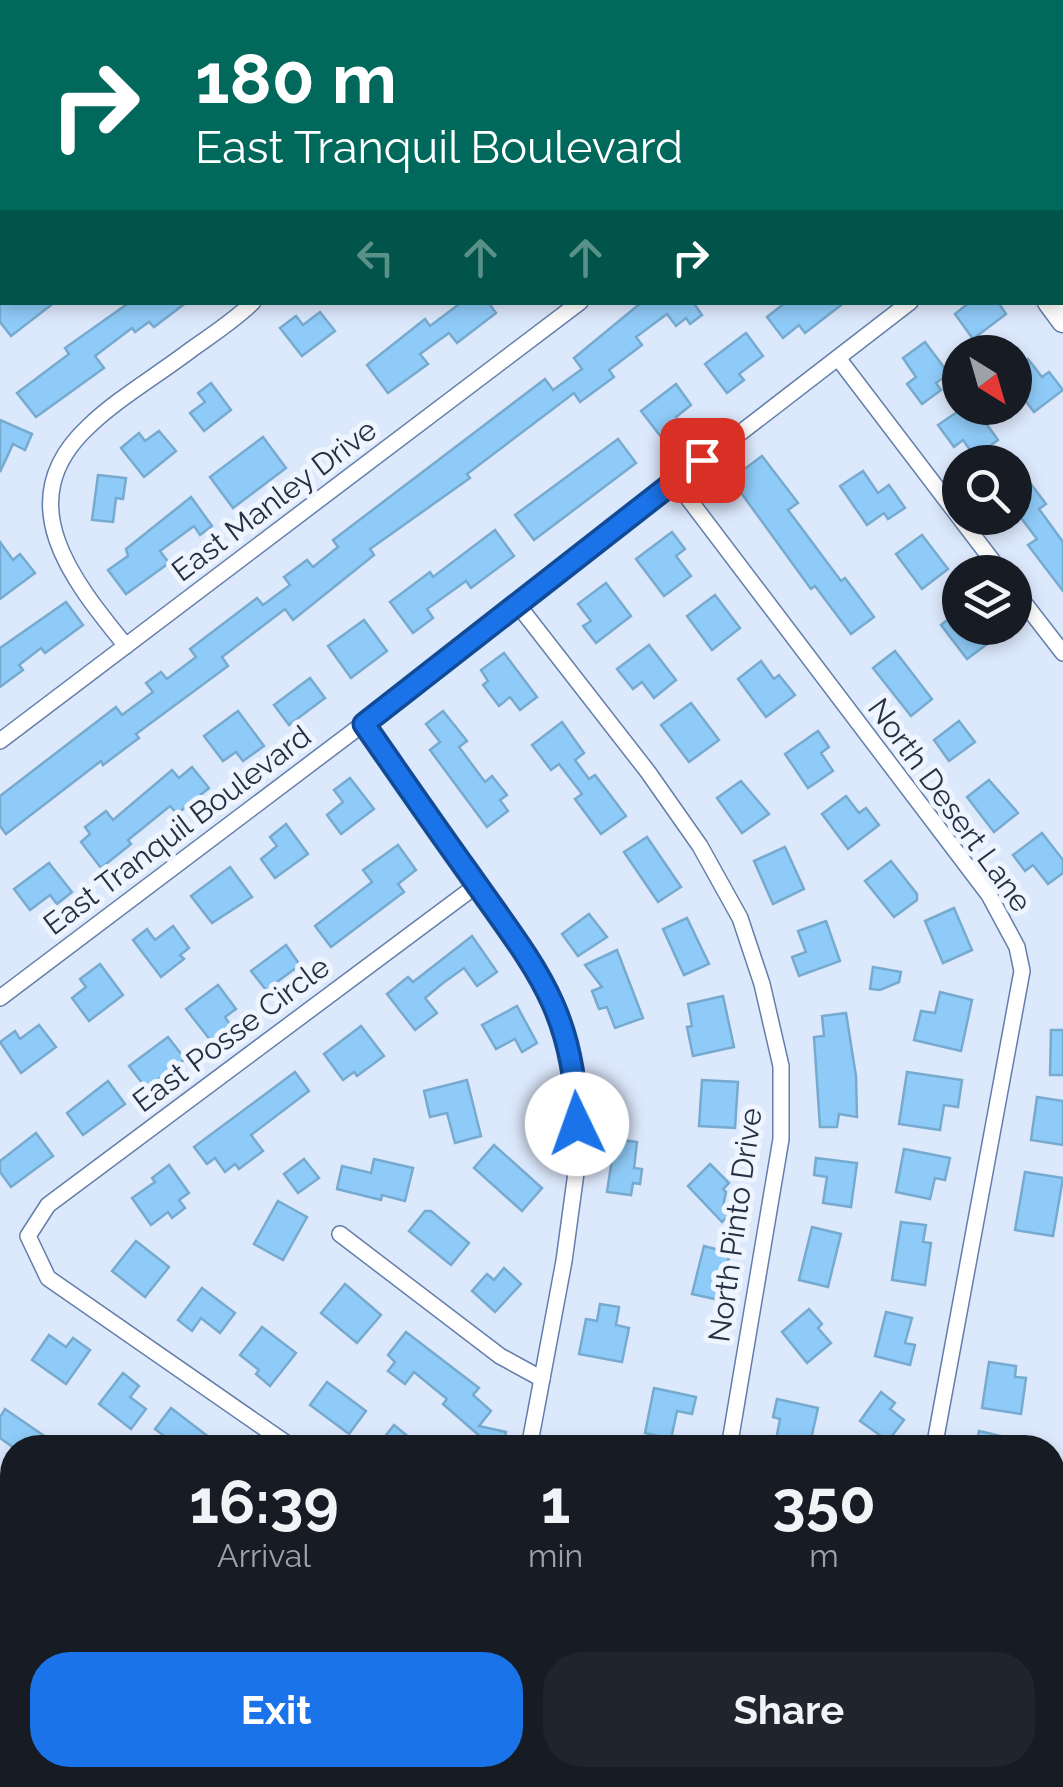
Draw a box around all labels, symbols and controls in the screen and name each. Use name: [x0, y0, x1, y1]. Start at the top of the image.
text: 180 m: [195, 37, 397, 119]
icon: right: [30, 40, 160, 170]
text: East Tranquil Boulevard: [195, 121, 683, 174]
icon: left: [348, 230, 403, 285]
icon: ahead: [453, 230, 508, 285]
icon: ahead: [558, 230, 613, 285]
icon: right: [663, 230, 718, 285]
north arrow: [942, 335, 1032, 425]
map controls: [942, 335, 1032, 645]
street label: East Manley Drive: [165, 412, 383, 588]
pin: [660, 418, 745, 503]
icon: arrive: [675, 433, 730, 488]
button: search: [942, 445, 1032, 535]
button: layers: [942, 555, 1032, 645]
street label: North Desert Lane: [861, 692, 1039, 918]
street label: East Tranquil Boulevard: [37, 718, 317, 942]
street label: East Posse Circle: [126, 949, 336, 1119]
position arrow: [525, 1072, 629, 1176]
street label: North Pinto Drive: [701, 1106, 769, 1344]
text: 16:39: [189, 1467, 339, 1537]
text: 1: [541, 1467, 570, 1537]
text: 350: [772, 1467, 876, 1537]
text: Arrival: [217, 1537, 311, 1574]
text: min: [528, 1537, 583, 1574]
text: m: [809, 1537, 839, 1574]
button: Exit: [30, 1652, 523, 1767]
button: Share: [543, 1652, 1035, 1767]

